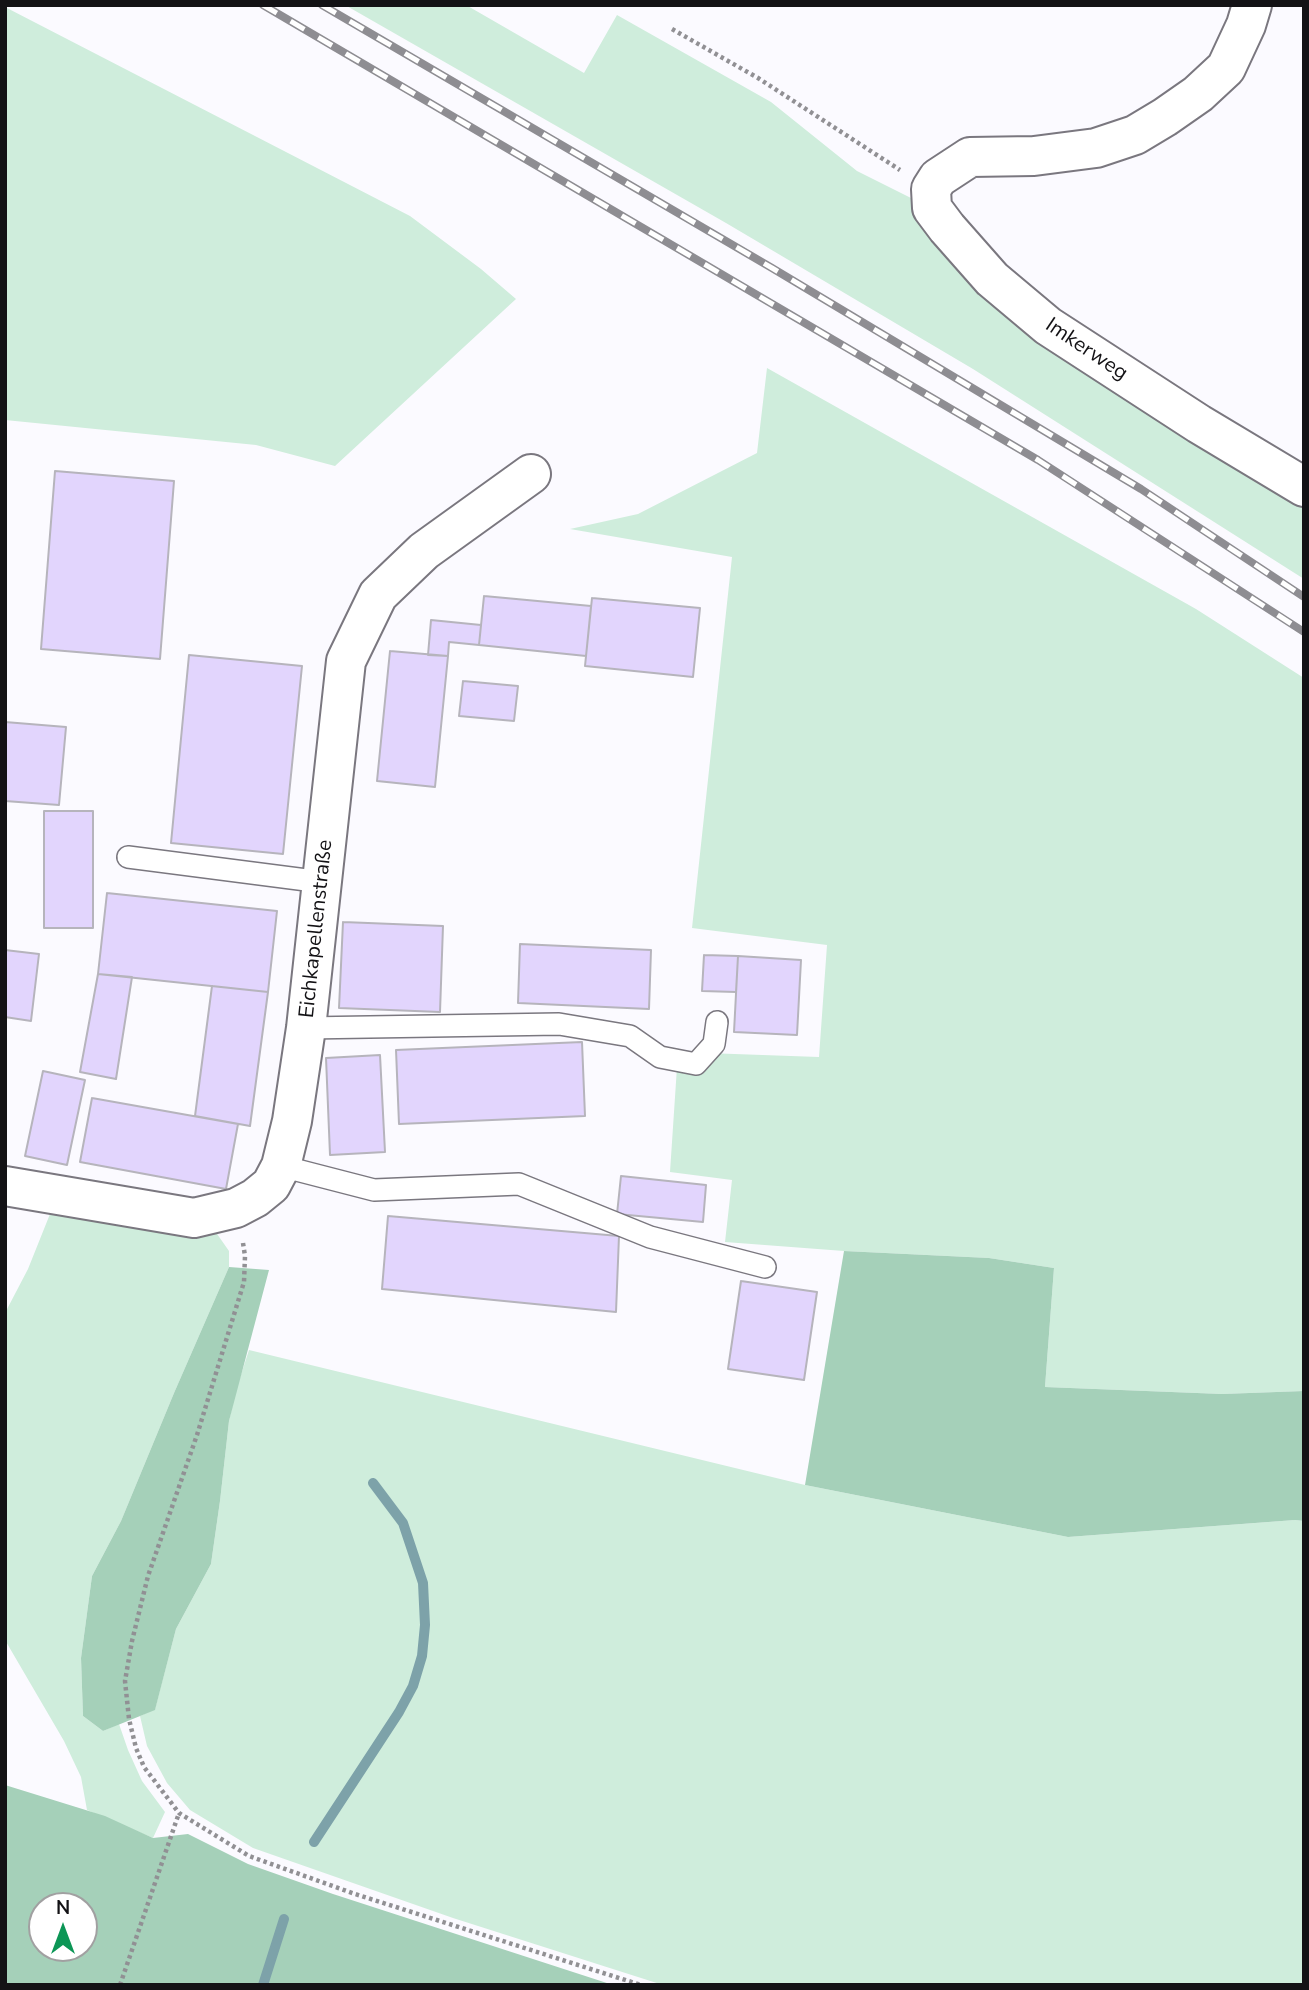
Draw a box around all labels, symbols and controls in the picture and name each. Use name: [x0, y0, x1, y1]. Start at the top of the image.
street label: Imkerweg: [1040, 313, 1132, 387]
street label: Eichkapellenstraße: [295, 839, 339, 1019]
north arrow: [28, 1892, 98, 1962]
text: N: [56, 1895, 70, 1921]

